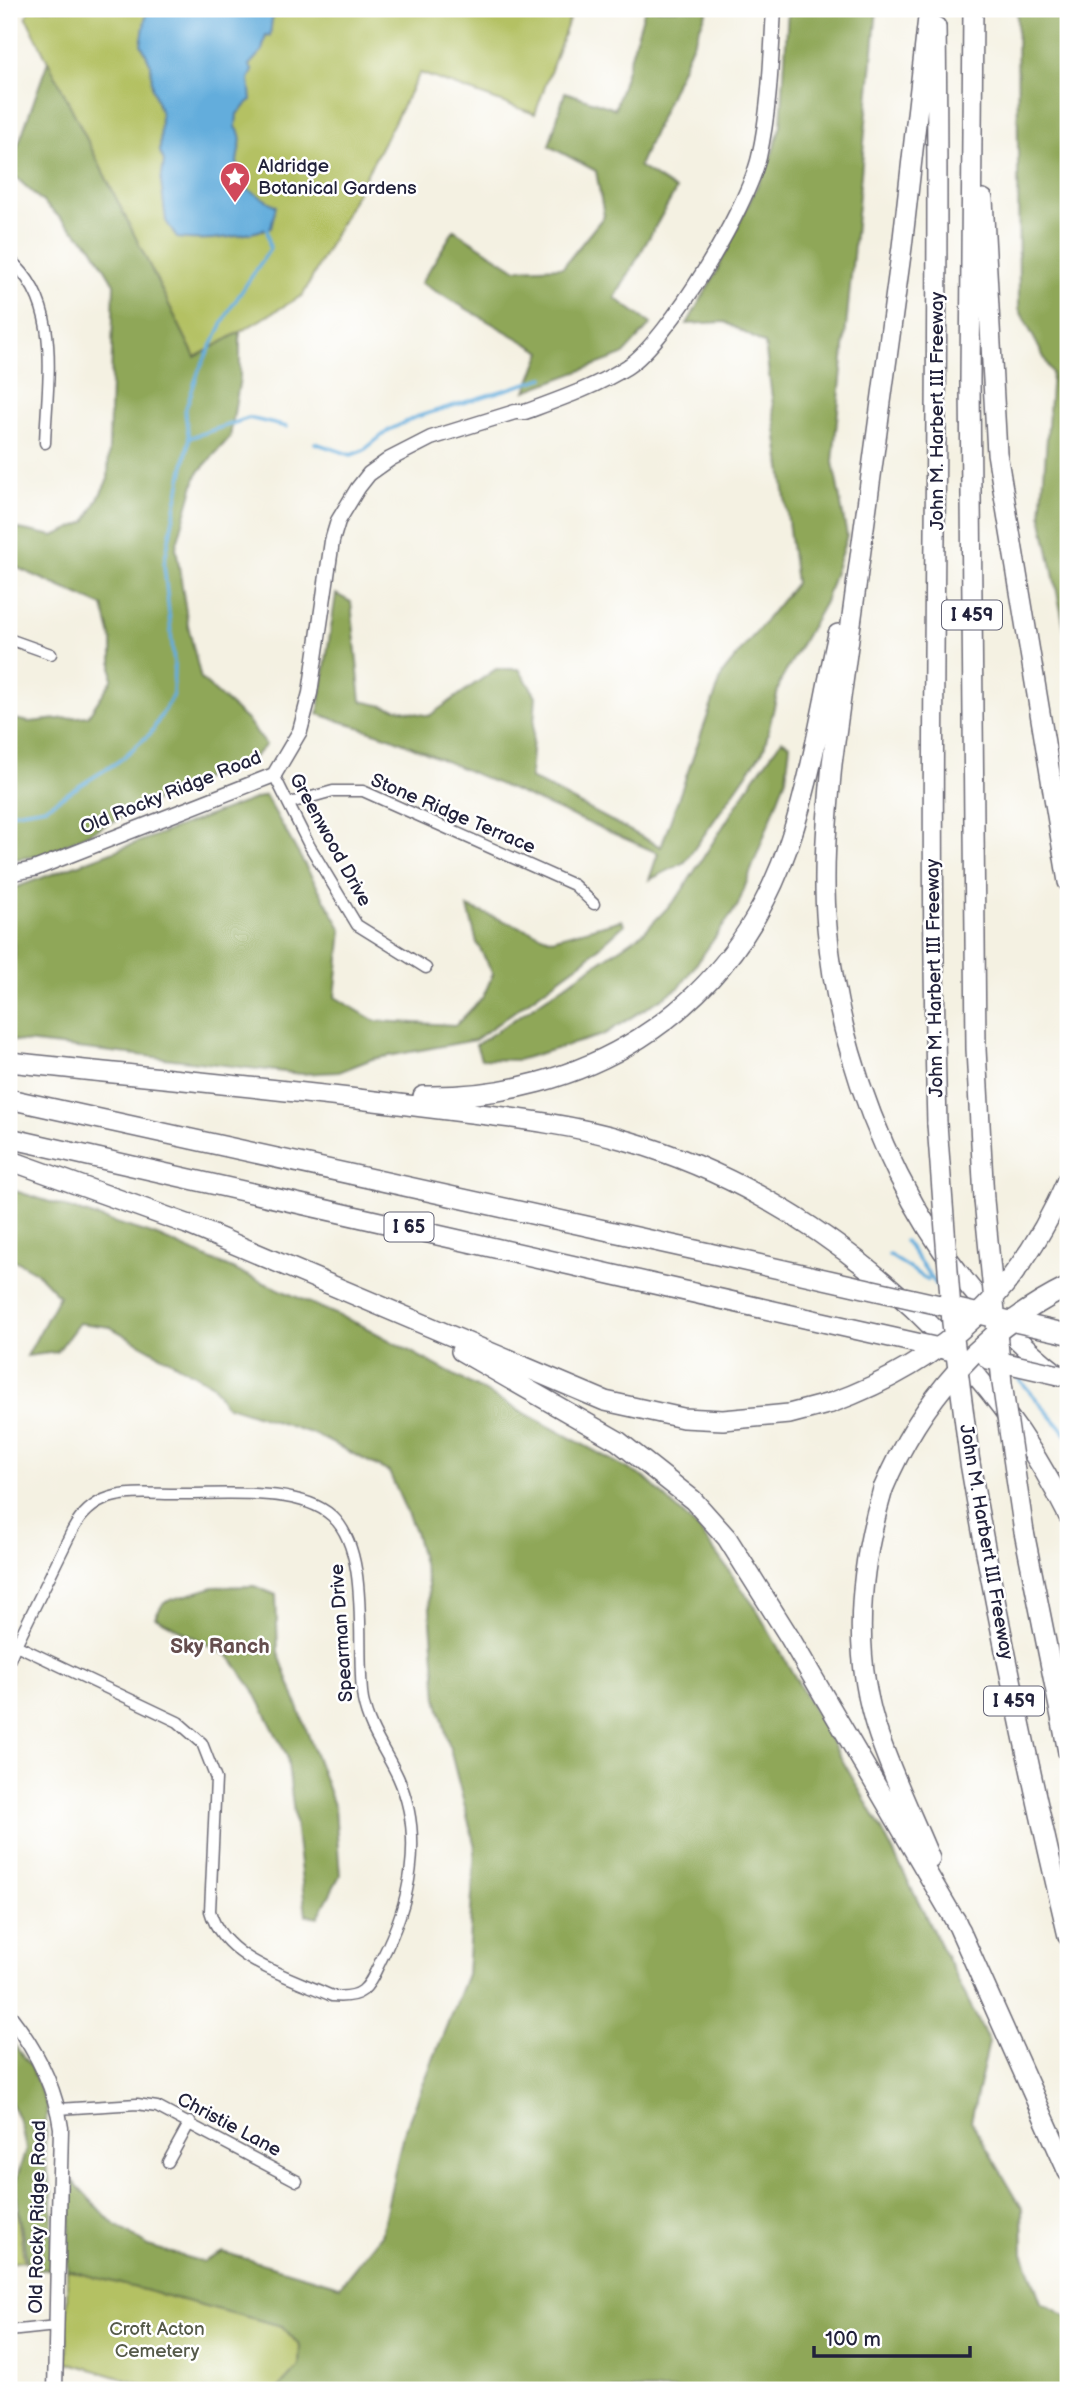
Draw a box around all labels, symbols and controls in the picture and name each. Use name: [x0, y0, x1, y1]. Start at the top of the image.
place label: Aldridge Botanical Gardens: [258, 155, 417, 200]
place icon: Aldridge Botanical Gardens: [218, 160, 252, 204]
street label: John M. Harbert III Freeway: [926, 291, 949, 530]
road number: I 459: [942, 600, 1002, 630]
street label: Old Rocky Ridge Road: [77, 746, 265, 840]
street label: Greenwood Drive: [284, 769, 376, 911]
street label: Stone Ridge Terrace: [367, 769, 539, 859]
street label: John M. Harbert III Freeway: [921, 858, 949, 1097]
road number: I 65: [384, 1212, 434, 1242]
street label: John M. Harbert III Freeway: [954, 1423, 1018, 1662]
street label: Spearman Drive: [326, 1563, 358, 1703]
district label: Sky Ranch: [170, 1634, 270, 1659]
road number: I 459: [984, 1686, 1044, 1716]
street label: Christie Lane: [173, 2088, 285, 2162]
street label: Old Rocky Ridge Road: [25, 2120, 51, 2314]
scale bar: [814, 2315, 970, 2359]
park label: Croft Acton Cemetery: [109, 2318, 205, 2363]
text: 100 m: [825, 2327, 881, 2352]

